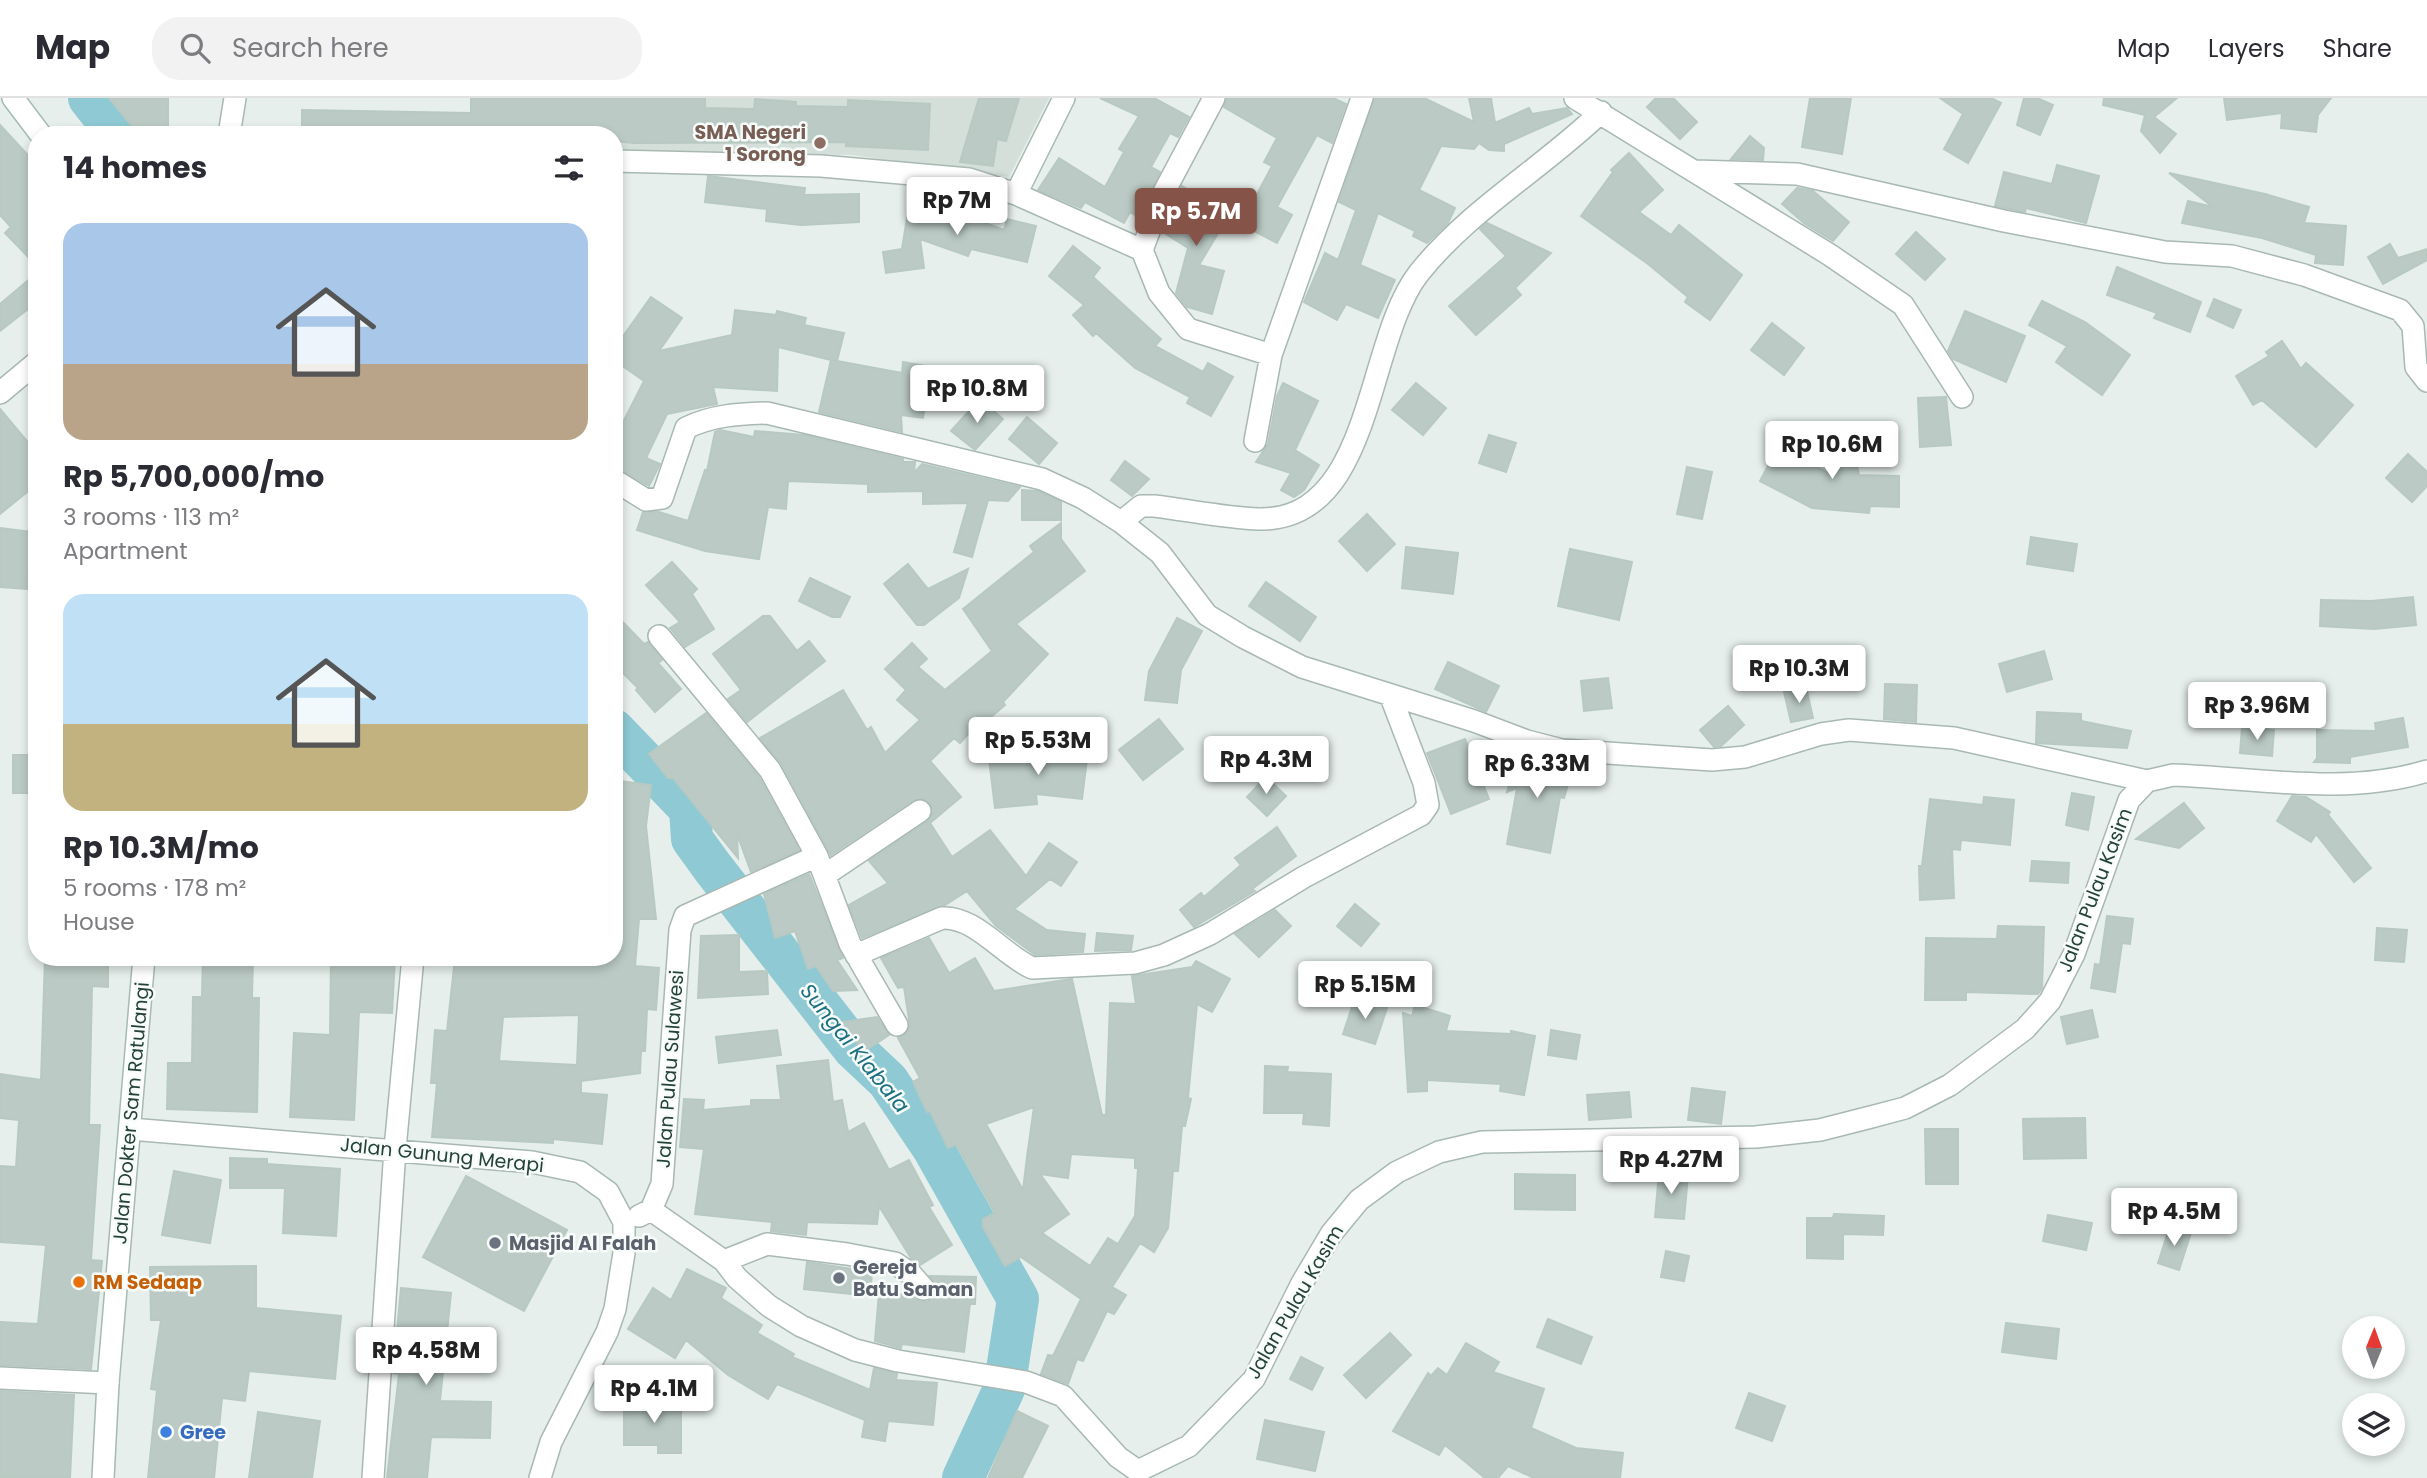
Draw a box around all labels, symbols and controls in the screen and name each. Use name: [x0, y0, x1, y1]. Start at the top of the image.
search box: [152, 17, 642, 80]
text: Map: [35, 24, 110, 71]
icon: search: [176, 29, 214, 67]
text: Search here: [232, 30, 389, 66]
text: Map: [2117, 32, 2170, 65]
text: Layers: [2208, 32, 2284, 65]
text: Share: [2322, 32, 2392, 65]
place label: SMA Negeri 1 Sorong: [695, 119, 806, 168]
marker: SMA Negeri 1 Sorong: [812, 135, 828, 151]
text: 14 homes: [63, 146, 207, 189]
icon: filters: [550, 149, 588, 187]
pin: Rp 7M: [908, 178, 1006, 237]
text: Rp 7M: [923, 184, 991, 216]
pin: Rp 5.7M: [1131, 188, 1261, 248]
text: Rp 5.7M: [1151, 195, 1241, 227]
icon: home: [263, 269, 389, 395]
pin: Rp 10.8M: [905, 366, 1049, 425]
text: Rp 10.8M: [926, 372, 1028, 404]
pin: Rp 10.6M: [1760, 422, 1904, 481]
text: Rp 10.6M: [1781, 428, 1883, 460]
text: Rp 5,700,000/mo: [63, 455, 324, 498]
text: 3 rooms · 113 m²: [63, 501, 239, 533]
text: Apartment: [63, 535, 188, 567]
icon: home: [263, 640, 389, 766]
pin: Rp 10.3M: [1727, 646, 1871, 705]
text: Rp 10.3M: [1749, 652, 1849, 684]
pin: Rp 3.96M: [2185, 682, 2329, 742]
text: Rp 3.96M: [2204, 689, 2310, 721]
pin: Rp 5.53M: [966, 718, 1110, 777]
text: Rp 5.53M: [985, 724, 1091, 756]
pin: Rp 4.3M: [1201, 736, 1331, 796]
pin: Rp 6.33M: [1465, 740, 1609, 800]
text: Rp 4.3M: [1220, 743, 1312, 775]
text: Rp 6.33M: [1484, 747, 1590, 779]
street label: Jalan Pulau Kasim: [2051, 804, 2139, 976]
text: Rp 10.3M/mo: [63, 826, 259, 869]
text: 5 rooms · 178 m²: [63, 872, 246, 904]
text: House: [63, 906, 135, 938]
pin: Rp 5.15M: [1293, 962, 1437, 1021]
text: Rp 5.15M: [1314, 968, 1416, 1000]
street label: Jalan Pulau Sulawesi: [650, 969, 690, 1169]
water label: Sungai Klabala: [794, 977, 916, 1119]
street label: Jalan Dokter Sam Ratulangi: [106, 981, 156, 1245]
street label: Jalan Gunung Merapi: [339, 1131, 545, 1179]
pin: Rp 4.27M: [1599, 1136, 1743, 1196]
text: Rp 4.27M: [1619, 1143, 1723, 1175]
pin: Rp 4.5M: [2109, 1188, 2239, 1248]
text: Rp 4.5M: [2127, 1195, 2221, 1227]
street label: Jalan Pulau Kasim: [1240, 1220, 1350, 1384]
place label: Masjid Al Falah: [509, 1230, 656, 1257]
marker: Masjid Al Falah: [487, 1235, 503, 1251]
place label: Gereja Batu Saman: [853, 1254, 973, 1303]
place label: RM Sedaap: [93, 1269, 202, 1296]
marker: Gereja Batu Saman: [831, 1270, 847, 1286]
marker: RM Sedaap: [71, 1274, 87, 1290]
north arrow: [2342, 1316, 2404, 1379]
map controls: [2342, 1316, 2405, 1456]
pin: Rp 4.58M: [354, 1328, 498, 1387]
text: Rp 4.58M: [372, 1334, 480, 1366]
pin: Rp 4.1M: [589, 1366, 719, 1425]
text: Rp 4.1M: [610, 1372, 698, 1404]
button: layers: [2342, 1393, 2405, 1456]
place label: Gree: [180, 1419, 226, 1446]
marker: Gree: [158, 1424, 174, 1440]

